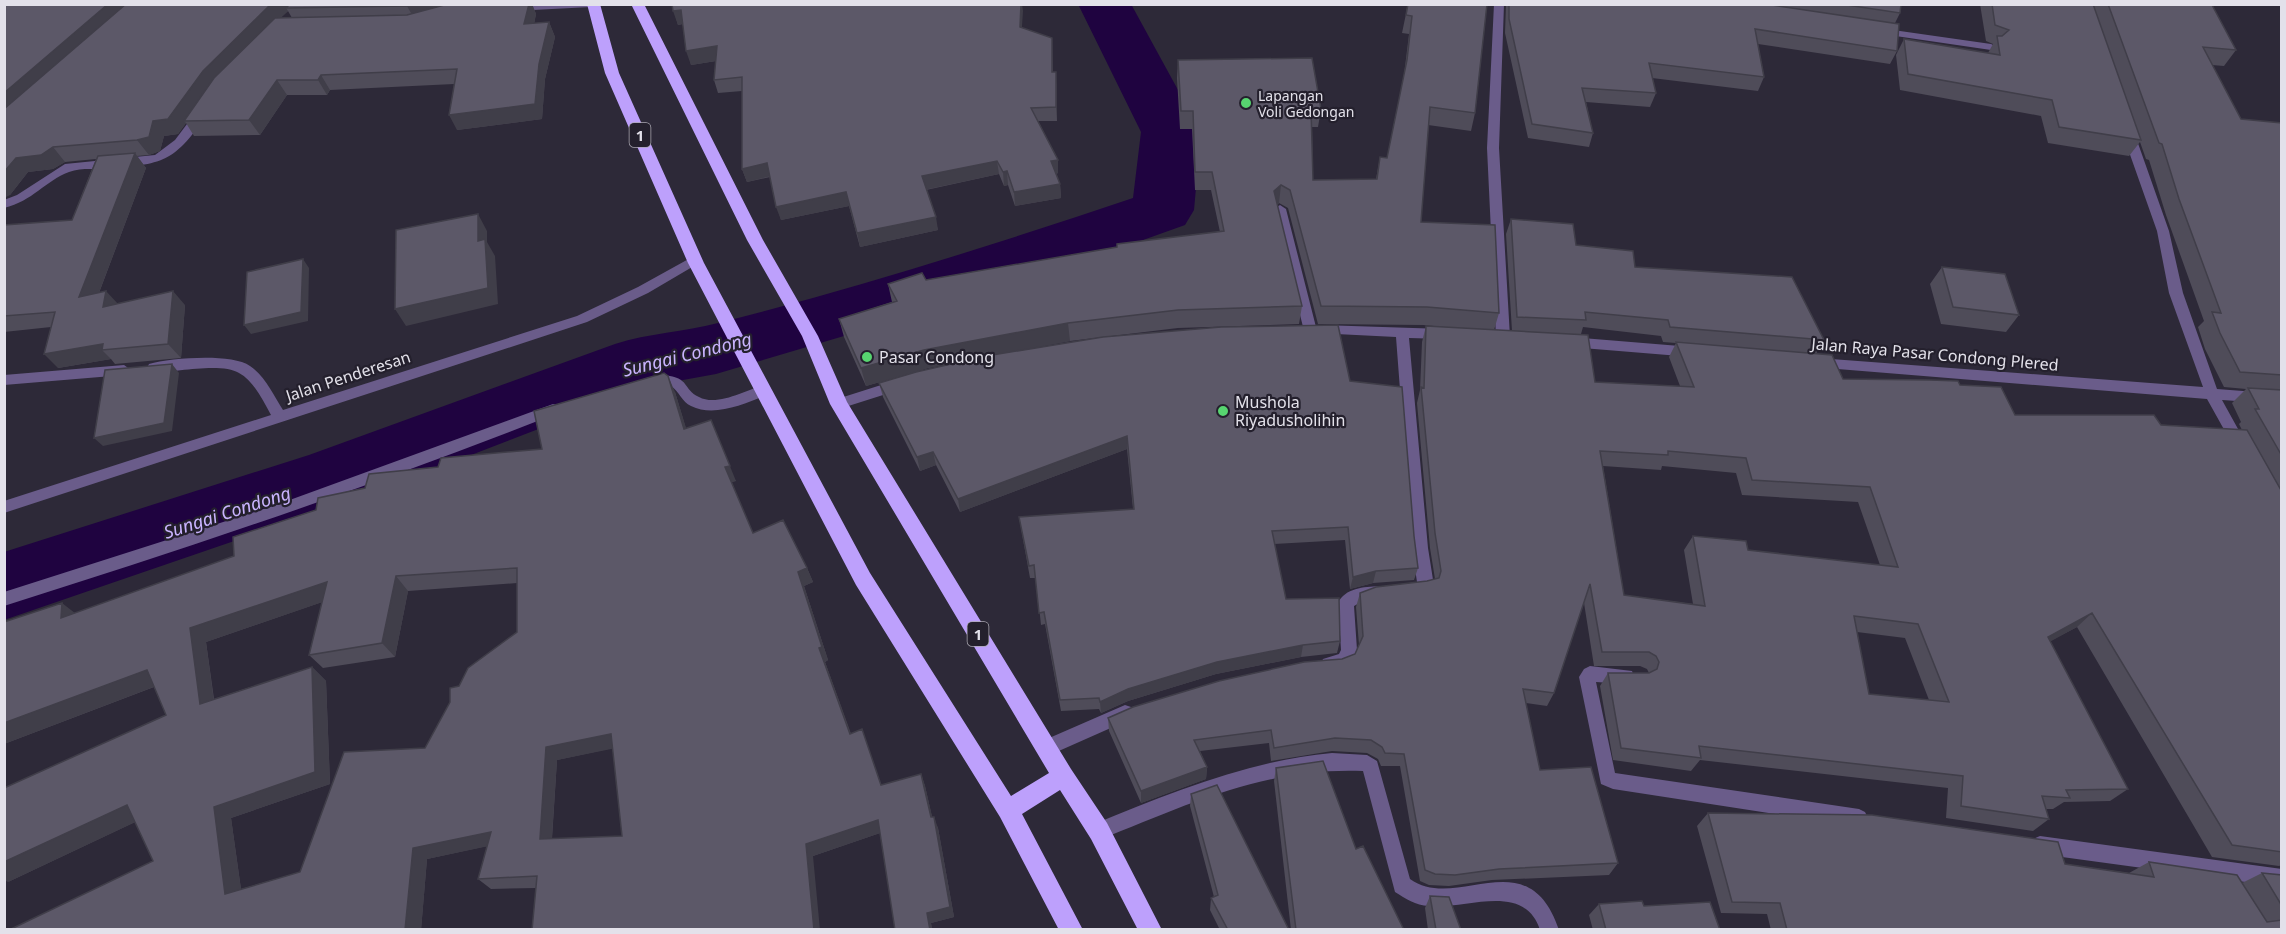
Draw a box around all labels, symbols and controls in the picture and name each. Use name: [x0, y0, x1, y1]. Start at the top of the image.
place label: Lapangan Voli Gedongan: [1258, 86, 1354, 121]
marker: Lapangan Voli Gedongan: [1239, 96, 1253, 110]
road number: 1: [630, 123, 650, 147]
water label: Sungai Condong: [620, 326, 754, 382]
street label: Jalan Raya Pasar Condong Plered: [1809, 332, 2059, 376]
street label: Jalan Penderesan: [281, 345, 413, 407]
place label: Pasar Condong: [879, 346, 994, 368]
marker: Pasar Condong: [860, 350, 874, 364]
place label: Mushola Riyadusholihin: [1235, 391, 1345, 431]
marker: Mushola Riyadusholihin: [1216, 404, 1230, 418]
water label: Sungai Condong: [160, 480, 294, 544]
road number: 1: [968, 622, 988, 646]

